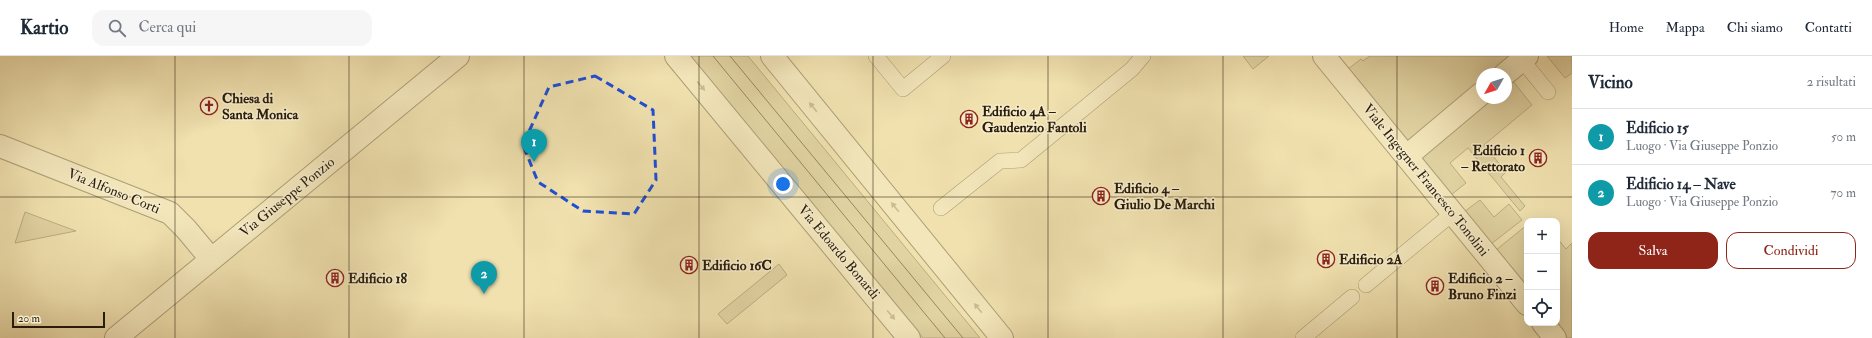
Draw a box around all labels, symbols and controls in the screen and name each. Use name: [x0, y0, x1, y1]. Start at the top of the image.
search box: [92, 10, 372, 46]
text: Kartio: [20, 16, 68, 40]
icon: search: [106, 17, 128, 39]
text: Cerca qui: [138, 18, 196, 37]
text: Home: [1609, 19, 1644, 36]
text: Mappa: [1666, 19, 1705, 36]
text: Chi siamo: [1727, 19, 1783, 36]
text: Contatti: [1805, 19, 1852, 36]
north arrow: [1476, 68, 1512, 104]
text: Vicino: [1588, 72, 1633, 93]
text: 2 risultati: [1807, 74, 1856, 90]
one-way arrow: [696, 81, 705, 91]
place label: Chiesa di Santa Monica: [222, 90, 299, 123]
church icon: Chiesa di Santa Monica: [199, 96, 219, 116]
street label: Viale Ingegner Francesco Tonolini: [1359, 100, 1493, 260]
one-way arrow: [809, 101, 817, 112]
place label: Edificio 4A – Gaudenzio Fantoli: [982, 103, 1087, 136]
building icon: Edificio 4A – Gaudenzio Fantoli: [959, 109, 979, 129]
text: Edificio 15: [1626, 119, 1689, 138]
pin: 1: [521, 129, 547, 162]
text: 1: [1599, 129, 1603, 145]
text: 50 m: [1831, 129, 1856, 145]
text: Luogo · Via Giuseppe Ponzio: [1626, 138, 1778, 154]
place label: Edificio 1 – Rettorato: [1460, 142, 1525, 175]
building icon: Edificio 1 – Rettorato: [1528, 148, 1548, 168]
street label: Via Giuseppe Ponzio: [236, 153, 339, 241]
street label: Via Alfonso Corti: [65, 165, 163, 217]
your location: [773, 174, 793, 194]
text: Edificio 14 – Nave: [1626, 175, 1736, 194]
place label: Edificio 4 – Giulio De Marchi: [1114, 180, 1215, 213]
text: 2: [1598, 185, 1604, 201]
text: 70 m: [1831, 185, 1856, 201]
building icon: Edificio 4 – Giulio De Marchi: [1091, 186, 1111, 206]
text: Luogo · Via Giuseppe Ponzio: [1626, 194, 1778, 210]
street label: Via Edoardo Bonardi: [795, 201, 884, 303]
one-way arrow: [891, 202, 900, 213]
map controls: [1524, 218, 1560, 326]
button: +: [1524, 218, 1560, 254]
button: Salva: [1588, 232, 1718, 269]
button: Condividi: [1726, 232, 1856, 269]
building icon: Edificio 2A: [1316, 249, 1336, 269]
place label: Edificio 2A: [1339, 251, 1402, 268]
button: −: [1524, 254, 1560, 290]
building icon: Edificio 16C: [679, 255, 699, 275]
place label: Edificio 16C: [702, 257, 772, 274]
pin: 2: [471, 261, 497, 294]
building icon: Edificio 18: [325, 268, 345, 288]
place label: Edificio 18: [348, 270, 407, 287]
place label: Edificio 2 – Bruno Finzi: [1448, 270, 1517, 303]
building icon: Edificio 2 – Bruno Finzi: [1425, 276, 1445, 296]
button: locate: [1524, 290, 1560, 326]
one-way arrow: [973, 302, 982, 313]
scale bar: [12, 310, 105, 329]
one-way arrow: [886, 310, 895, 321]
text: 20 m: [18, 312, 40, 325]

